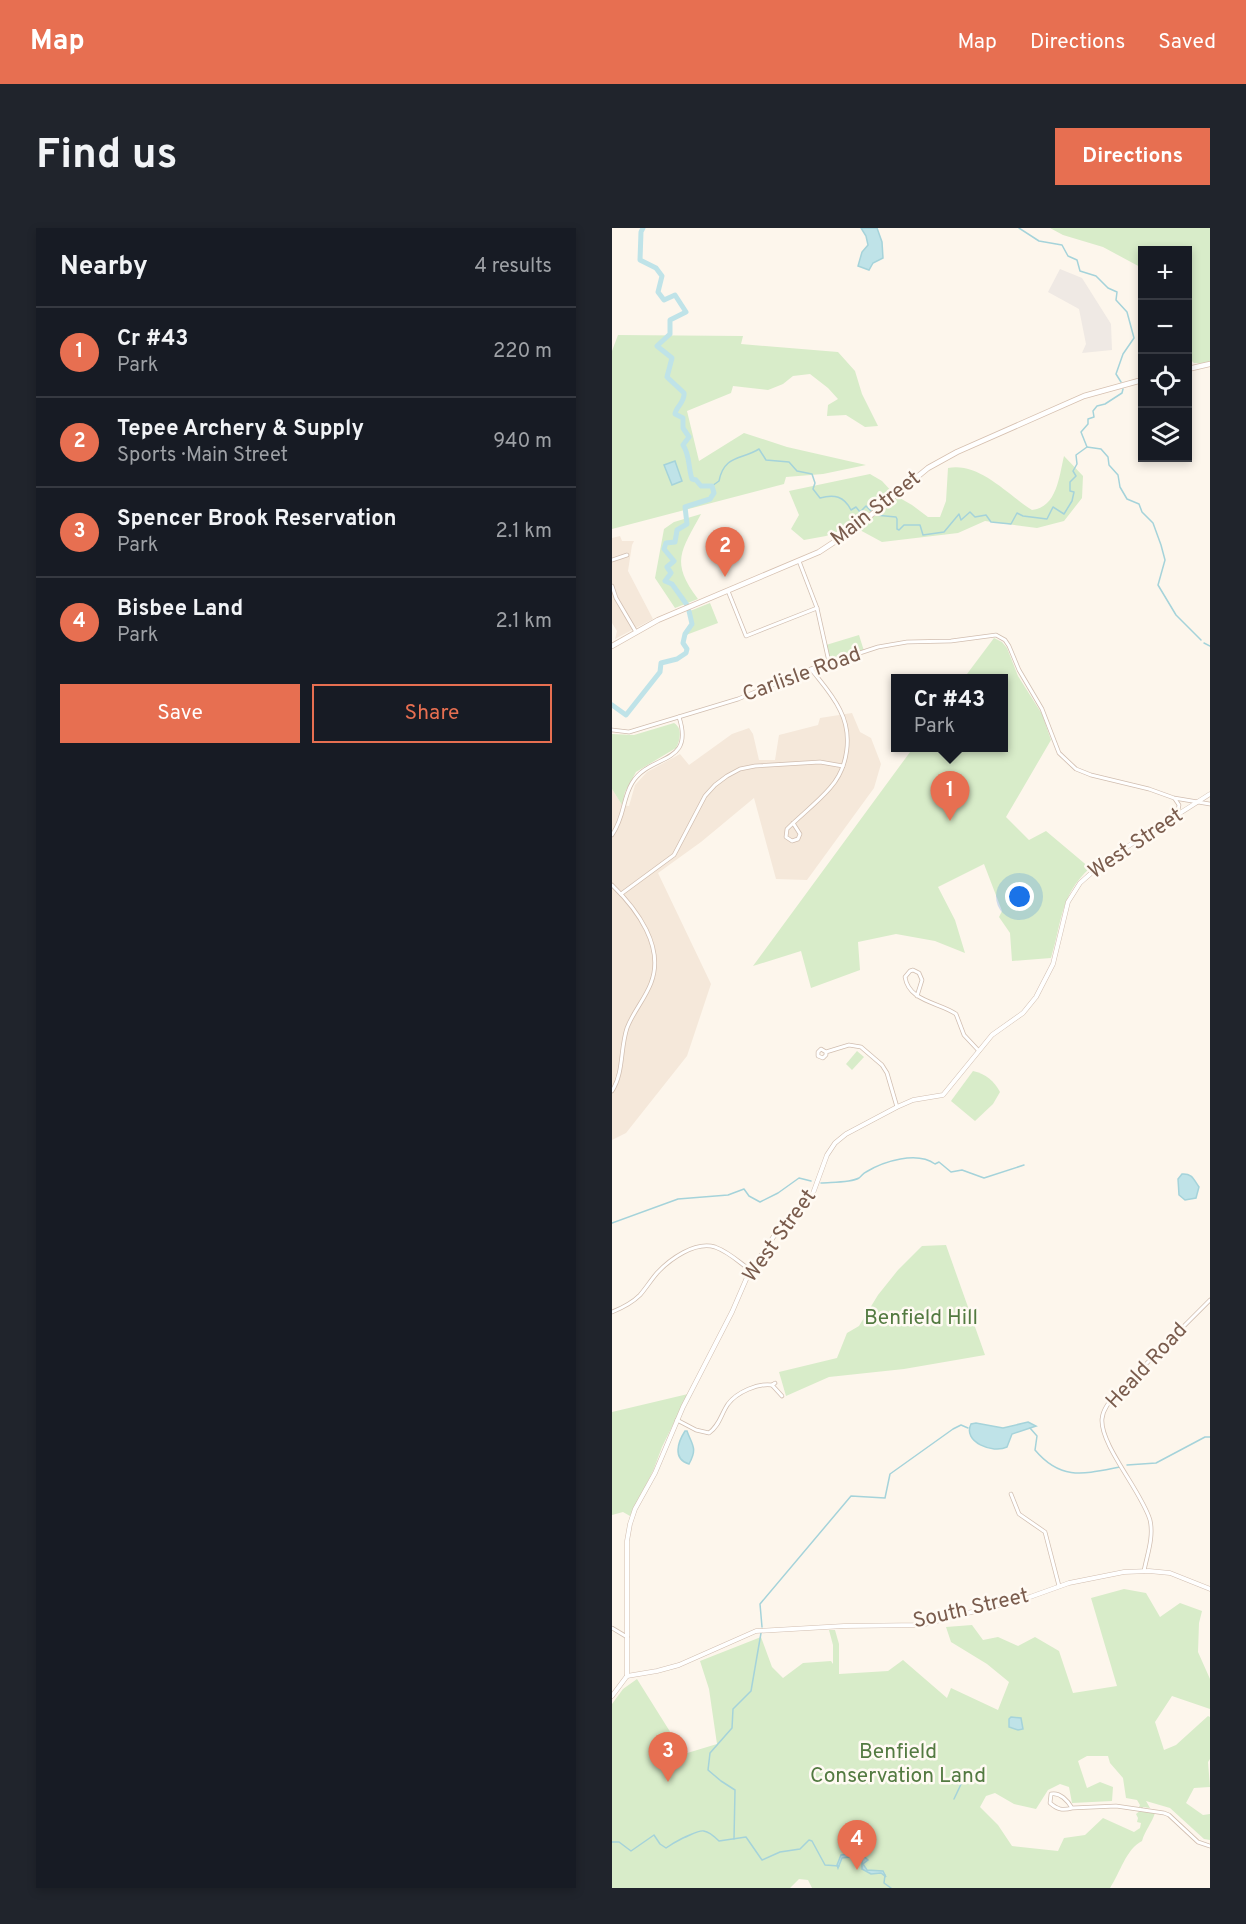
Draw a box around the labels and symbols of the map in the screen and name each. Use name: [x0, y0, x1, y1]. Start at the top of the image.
street label: Main Street: [825, 465, 927, 553]
pin: 2: [706, 528, 744, 577]
street label: Carlisle Road: [739, 641, 865, 709]
pin: 1: [930, 772, 970, 821]
street label: West Street: [1083, 802, 1189, 886]
your location: [1005, 882, 1034, 911]
street label: West Street: [737, 1184, 823, 1288]
park label: Benfield Hill: [864, 1305, 978, 1332]
street label: Heald Road: [1100, 1317, 1194, 1415]
street label: South Street: [911, 1583, 1031, 1635]
pin: 3: [648, 1732, 688, 1782]
park label: Benfield Conservation Land: [810, 1739, 986, 1790]
pin: 4: [838, 1820, 876, 1870]

